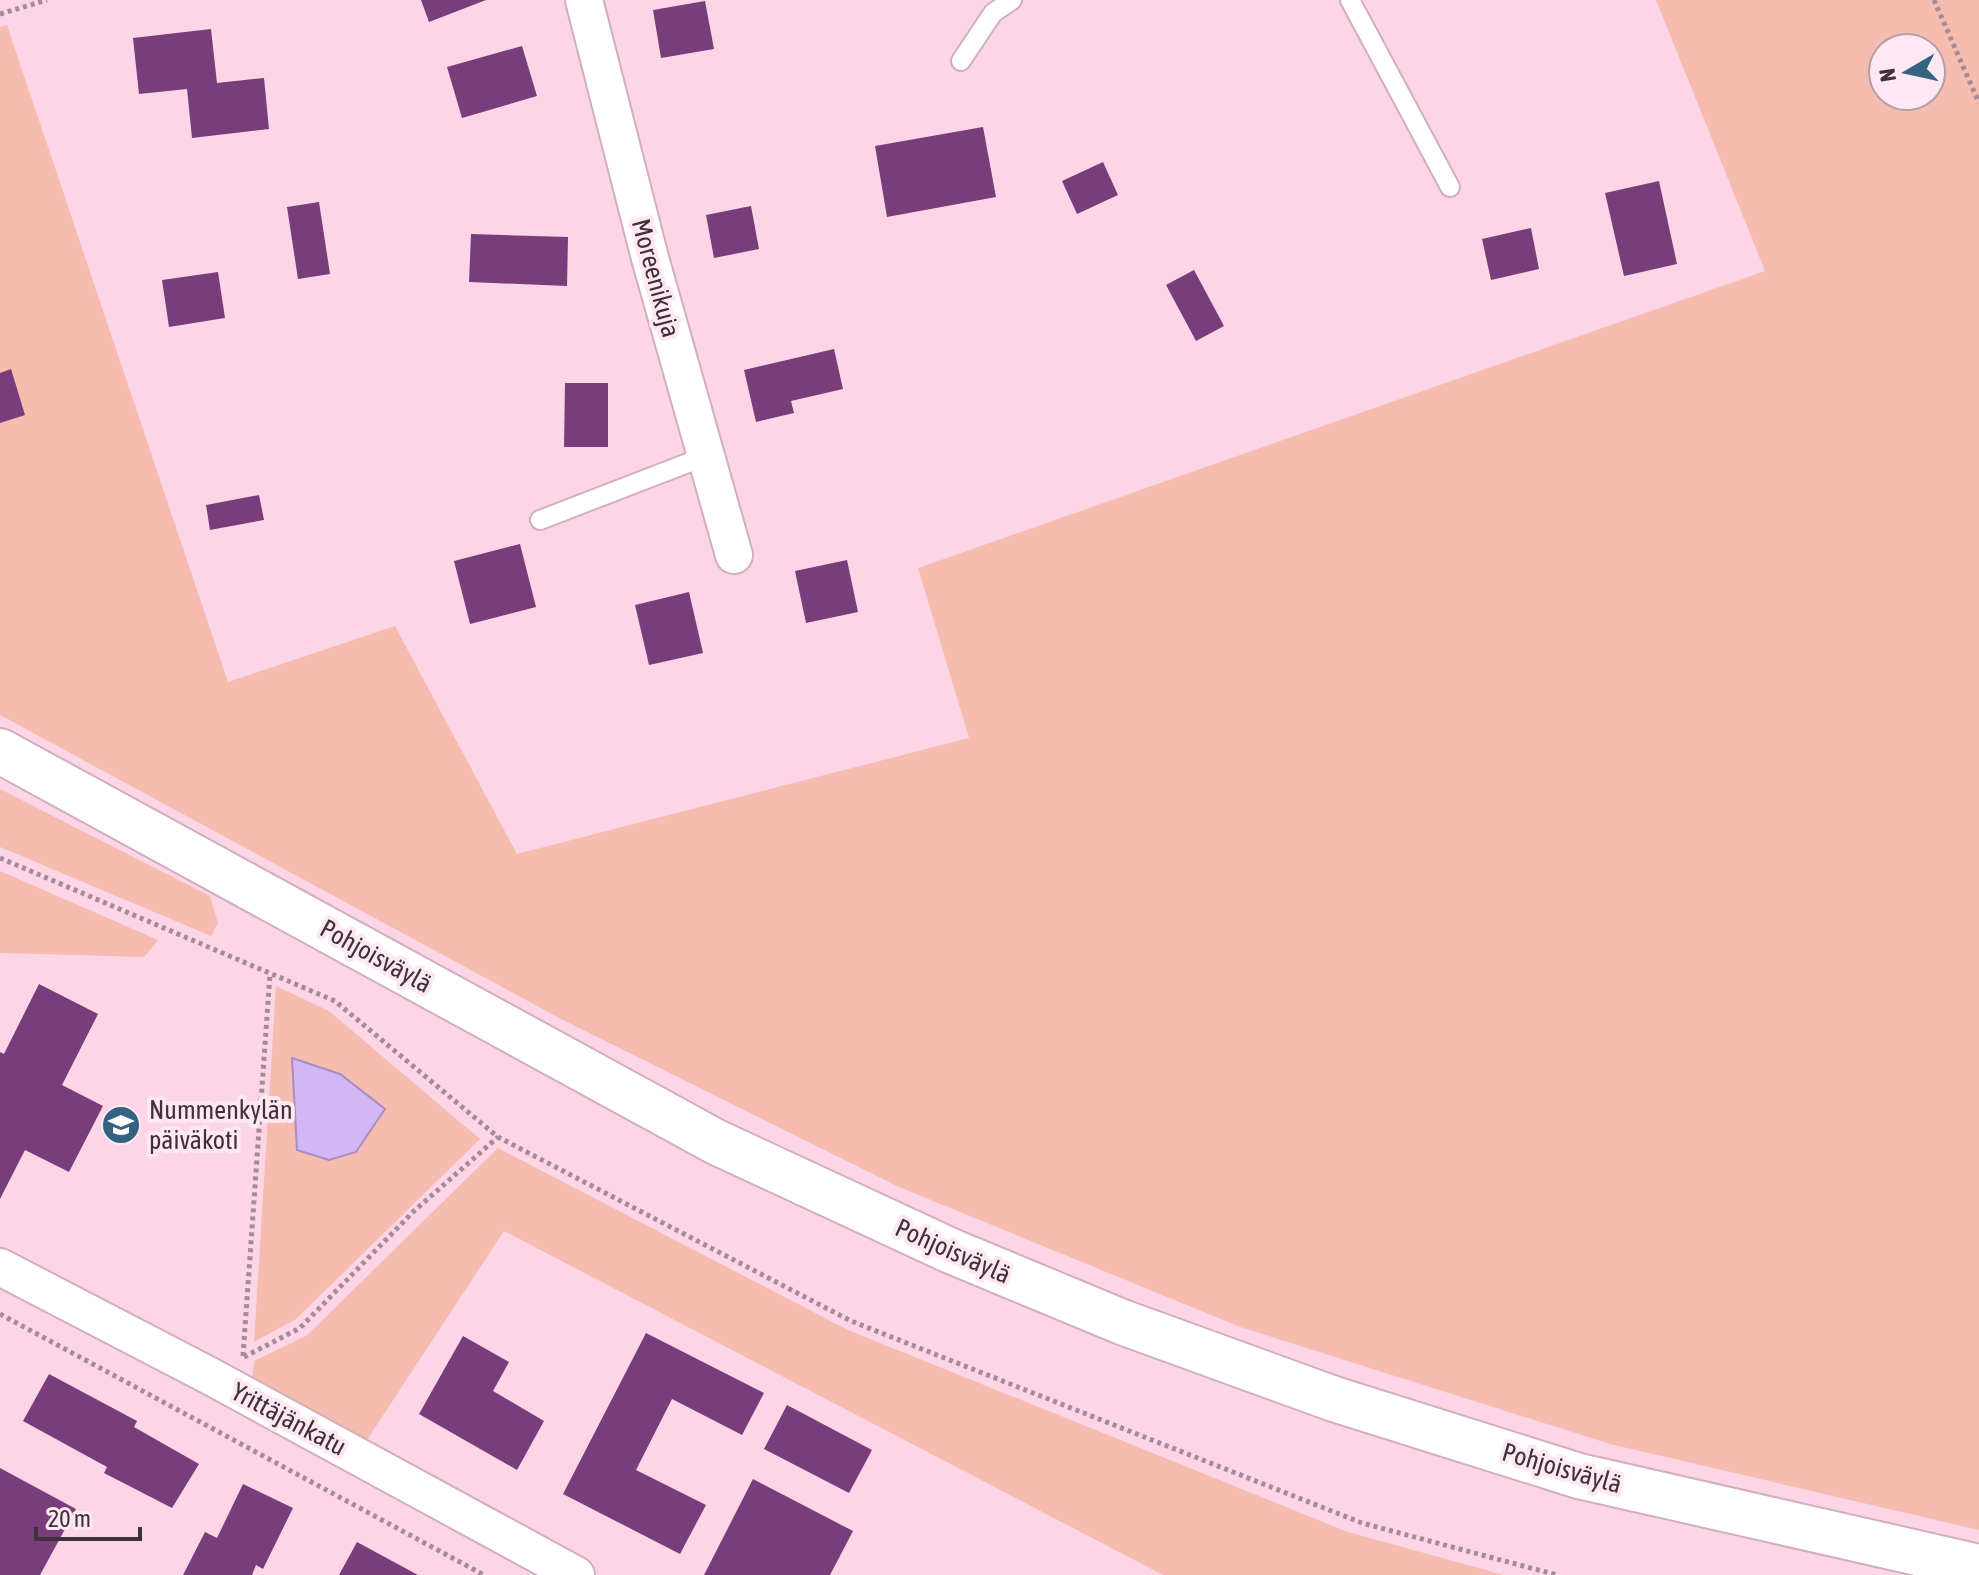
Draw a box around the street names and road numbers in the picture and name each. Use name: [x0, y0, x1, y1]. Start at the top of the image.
street label: Moreenikuja: [626, 215, 686, 341]
street label: Pohjoisväylä: [315, 913, 437, 999]
street label: Pohjoisväylä: [891, 1212, 1015, 1290]
street label: Yrittäjänkatu: [227, 1376, 351, 1462]
street label: Pohjoisväylä: [1499, 1437, 1625, 1499]

